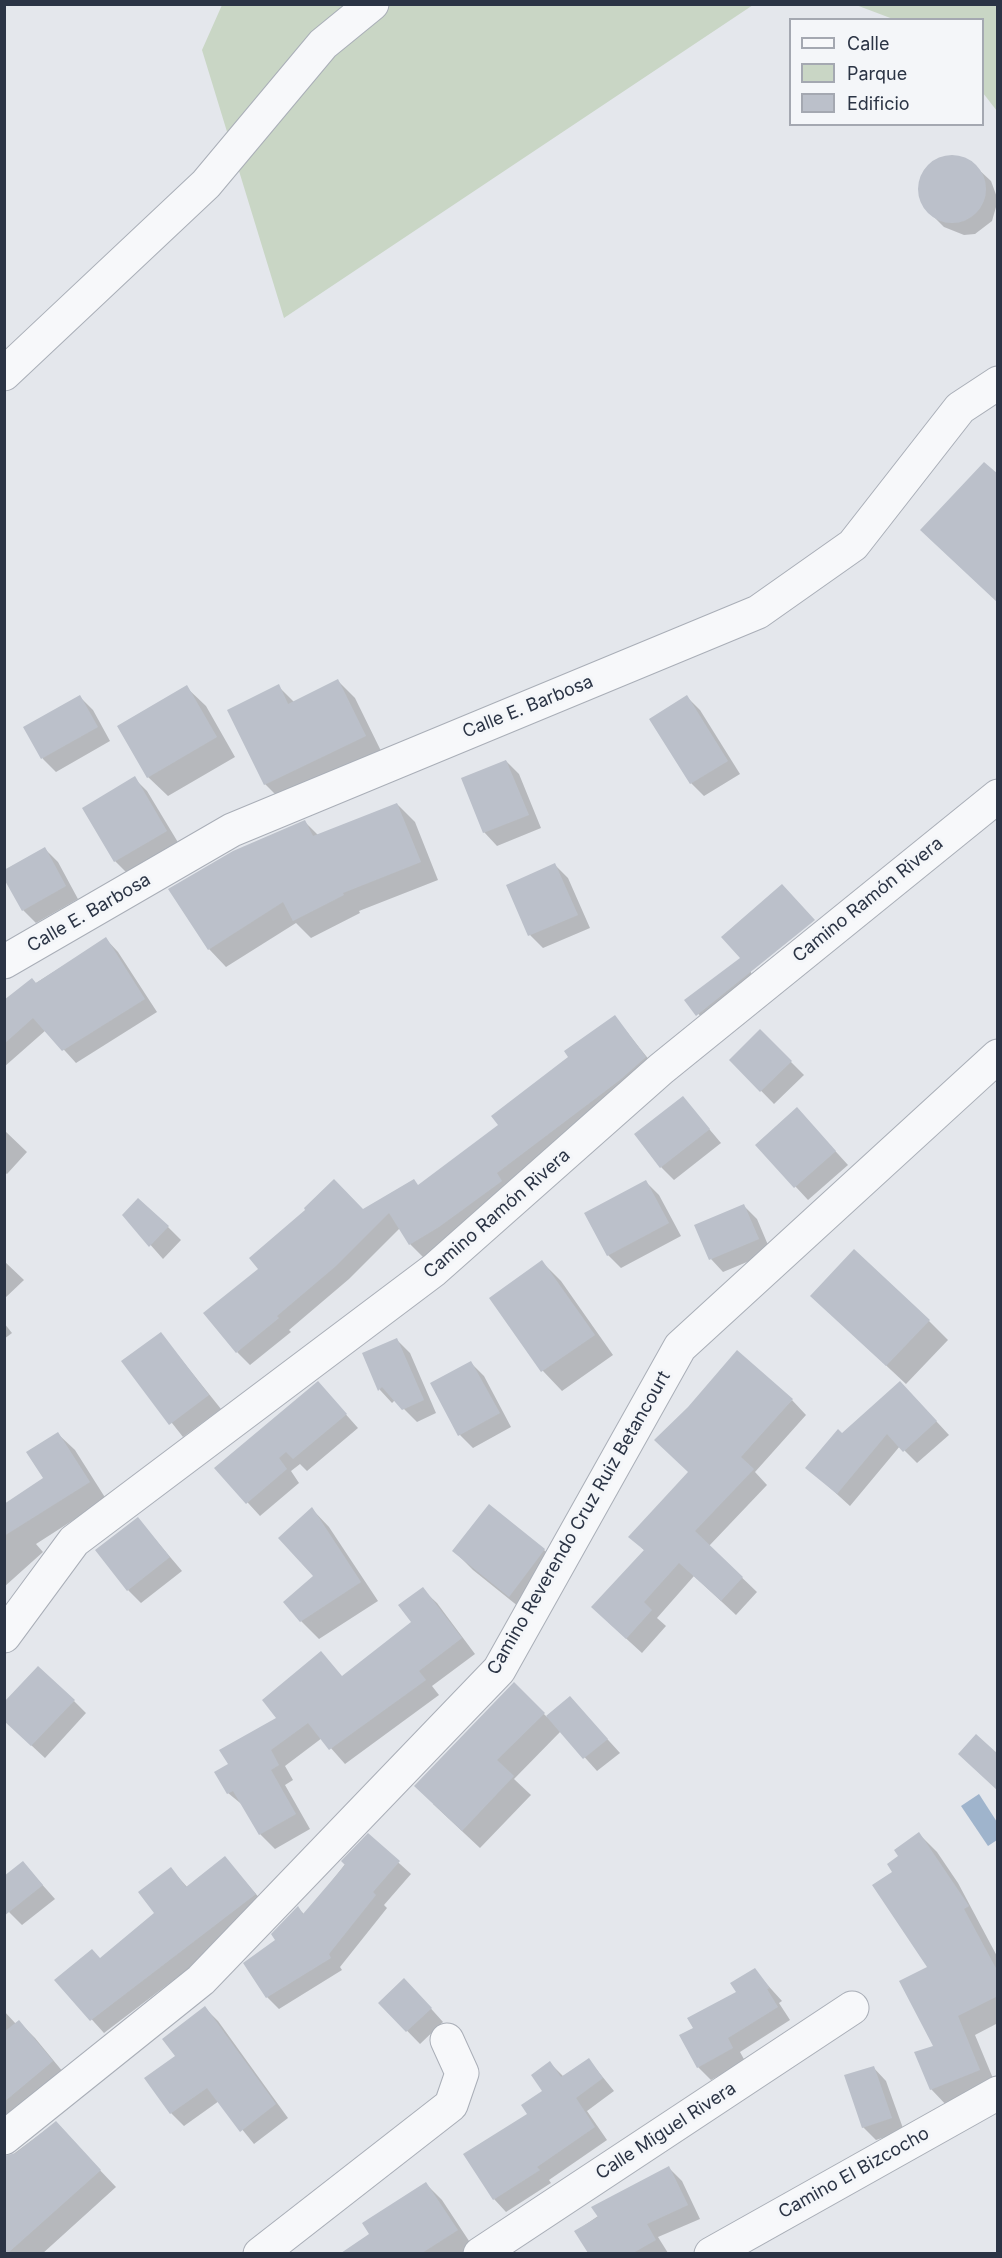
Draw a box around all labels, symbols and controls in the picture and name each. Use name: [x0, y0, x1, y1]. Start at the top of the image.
legend: [789, 18, 984, 126]
text: Calle: [847, 33, 889, 54]
text: Parque: [847, 63, 907, 84]
text: Edificio: [847, 93, 910, 114]
street label: Calle E. Barbosa: [460, 671, 596, 743]
street label: Camino Ramón Rivera: [789, 833, 947, 967]
street label: Calle E. Barbosa: [23, 869, 155, 957]
street label: Camino Ramón Rivera: [419, 1145, 575, 1283]
street label: Camino Reverendo Cruz Ruiz Betancourt: [483, 1367, 675, 1679]
street label: Calle Miguel Rivera: [592, 2078, 740, 2184]
street label: Camino El Bizcocho: [775, 2123, 933, 2223]

